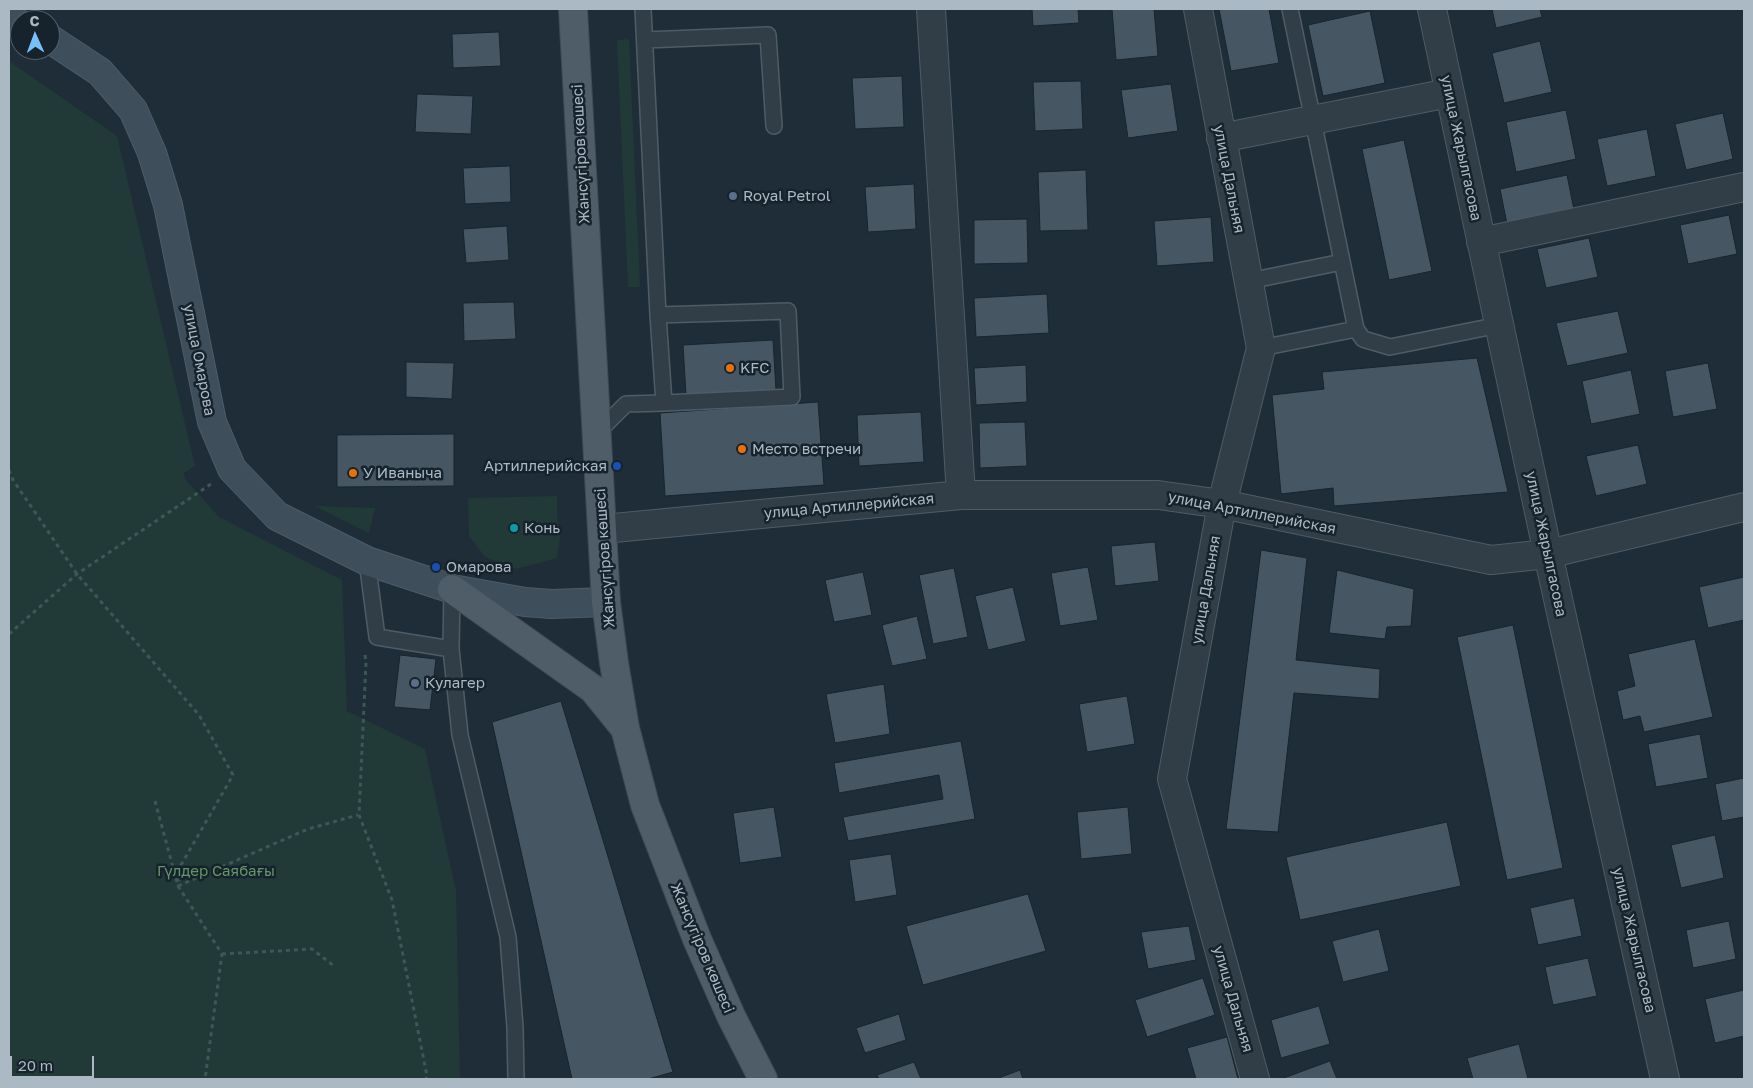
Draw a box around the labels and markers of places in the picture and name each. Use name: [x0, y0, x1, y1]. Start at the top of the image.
place label: Royal Petrol: [743, 187, 831, 205]
marker: Royal Petrol: [727, 190, 739, 202]
place label: KFC: [740, 359, 769, 377]
marker: KFC: [724, 362, 736, 374]
place label: Место встречи: [752, 440, 861, 458]
marker: Место встречи: [736, 443, 748, 455]
place label: Артиллерийская: [484, 457, 607, 475]
marker: Артиллерийская: [611, 460, 623, 472]
place label: У Иваныча: [363, 464, 442, 482]
marker: У Иваныча: [347, 467, 359, 479]
place label: Конь: [524, 519, 560, 537]
marker: Конь: [508, 522, 520, 534]
place label: Омарова: [446, 558, 512, 576]
marker: Омарова: [430, 561, 442, 573]
place label: Кулагер: [425, 674, 485, 692]
marker: Кулагер: [409, 677, 421, 689]

